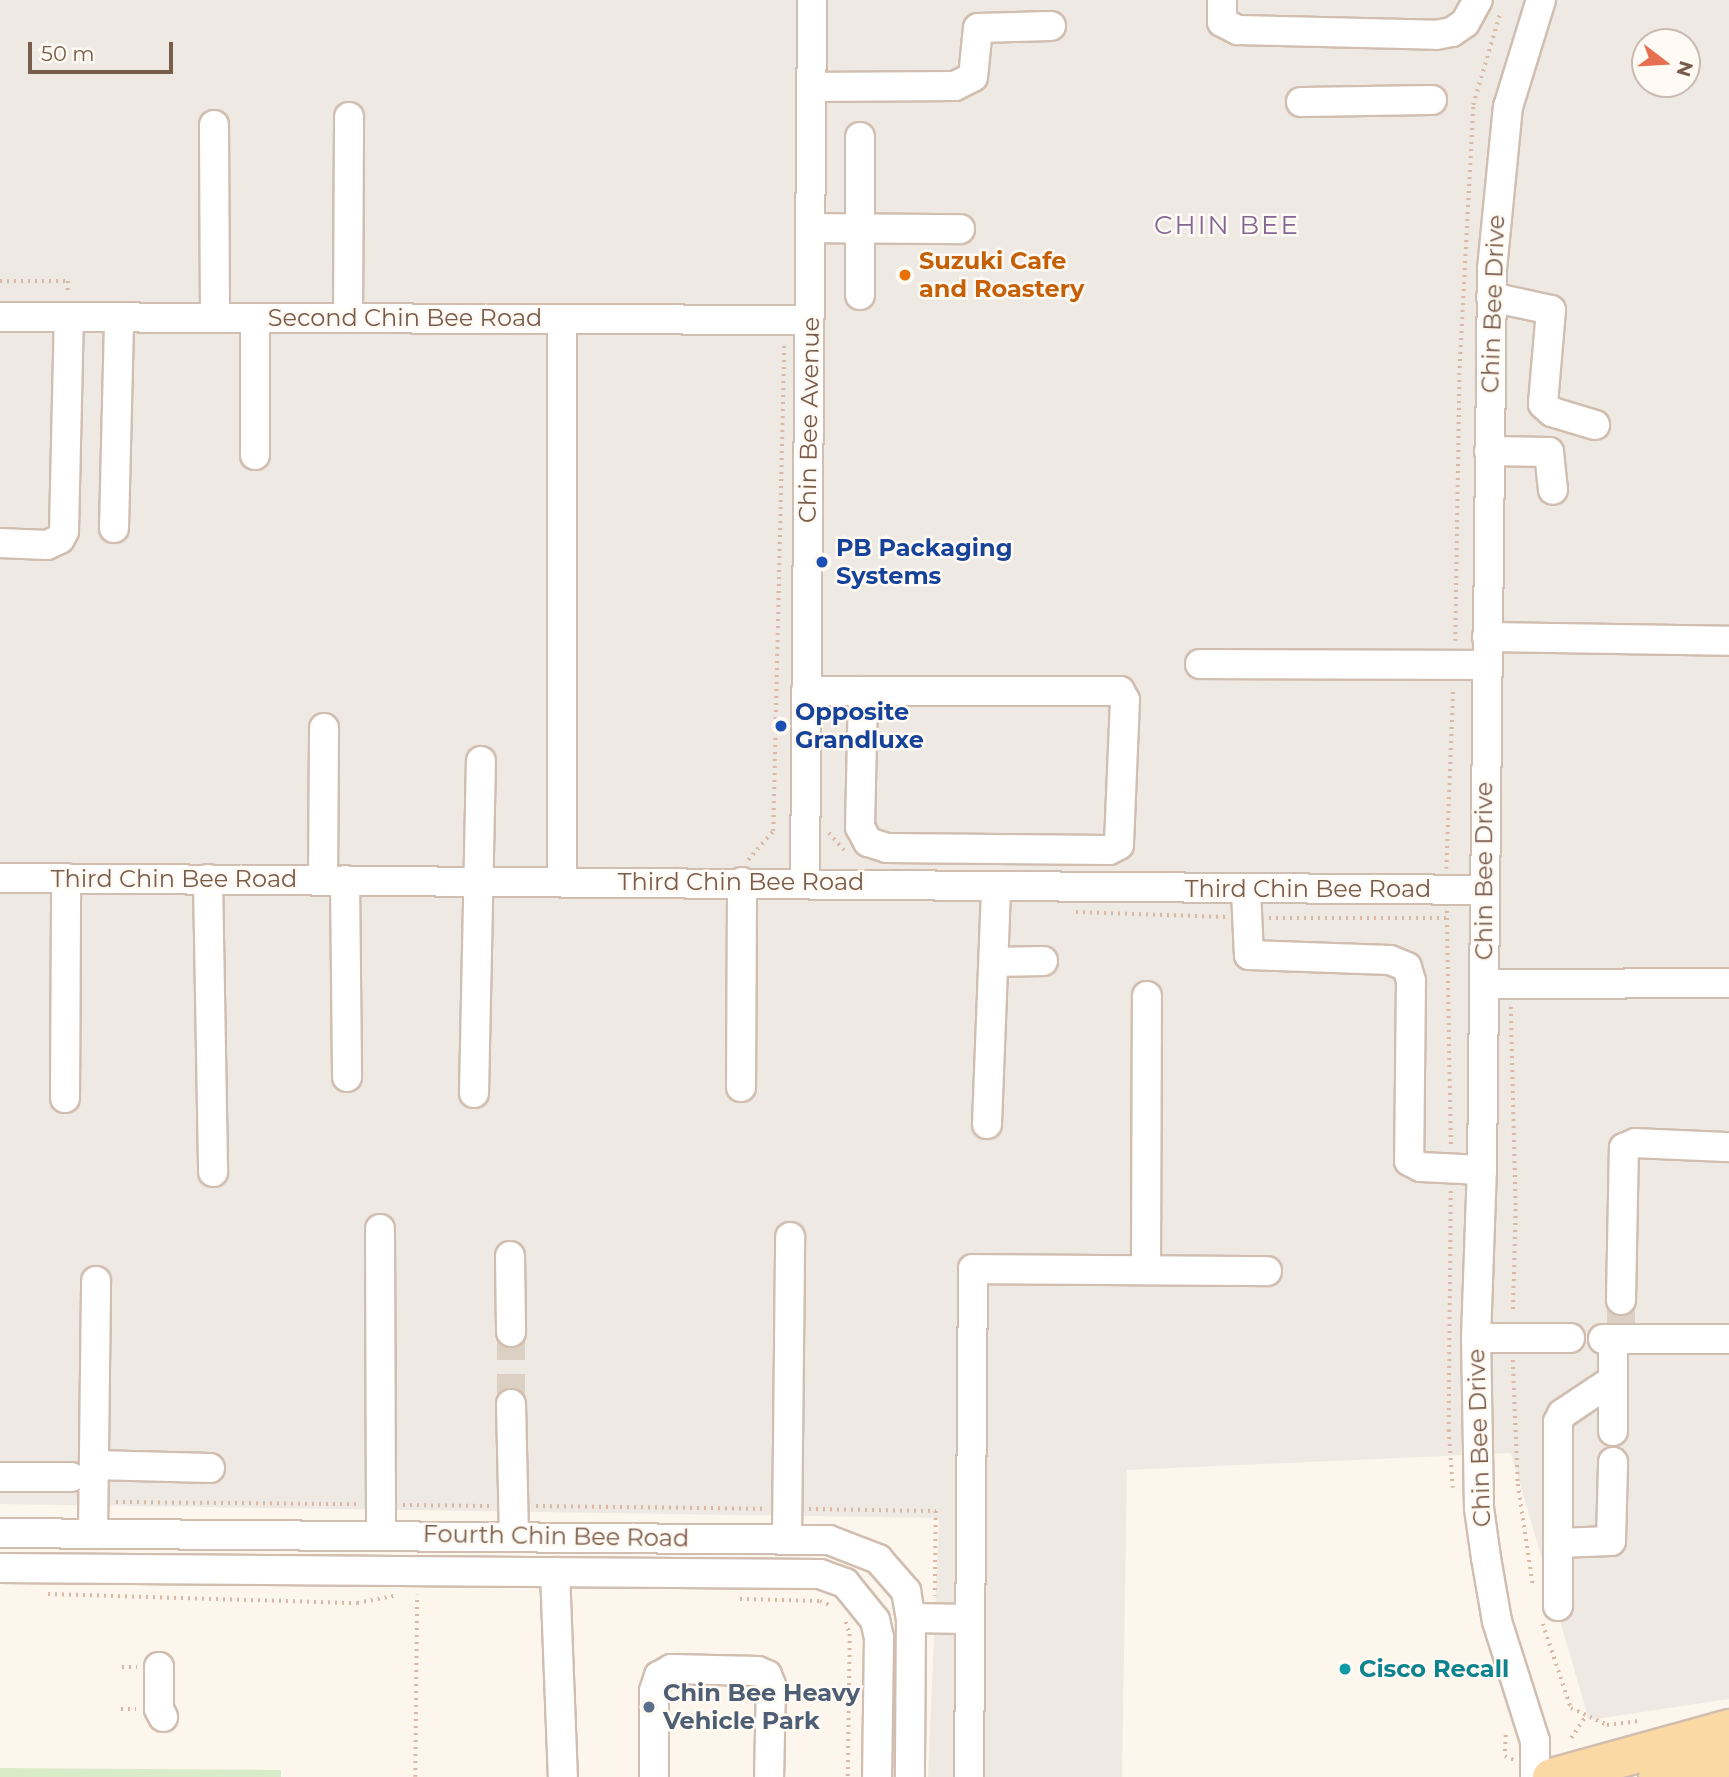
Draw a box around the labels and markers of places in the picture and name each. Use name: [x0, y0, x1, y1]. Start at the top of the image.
place label: Suzuki Cafe and Roastery: [919, 247, 1084, 303]
marker: Suzuki Cafe and Roastery: [897, 267, 913, 283]
place label: PB Packaging Systems: [836, 534, 1013, 590]
marker: PB Packaging Systems: [814, 554, 830, 570]
place label: Opposite Grandluxe: [795, 698, 924, 754]
marker: Opposite Grandluxe: [773, 718, 789, 734]
place label: Cisco Recall: [1359, 1655, 1509, 1683]
marker: Cisco Recall: [1337, 1661, 1353, 1677]
place label: Chin Bee Heavy Vehicle Park: [663, 1679, 860, 1735]
marker: Chin Bee Heavy Vehicle Park: [641, 1699, 657, 1715]

